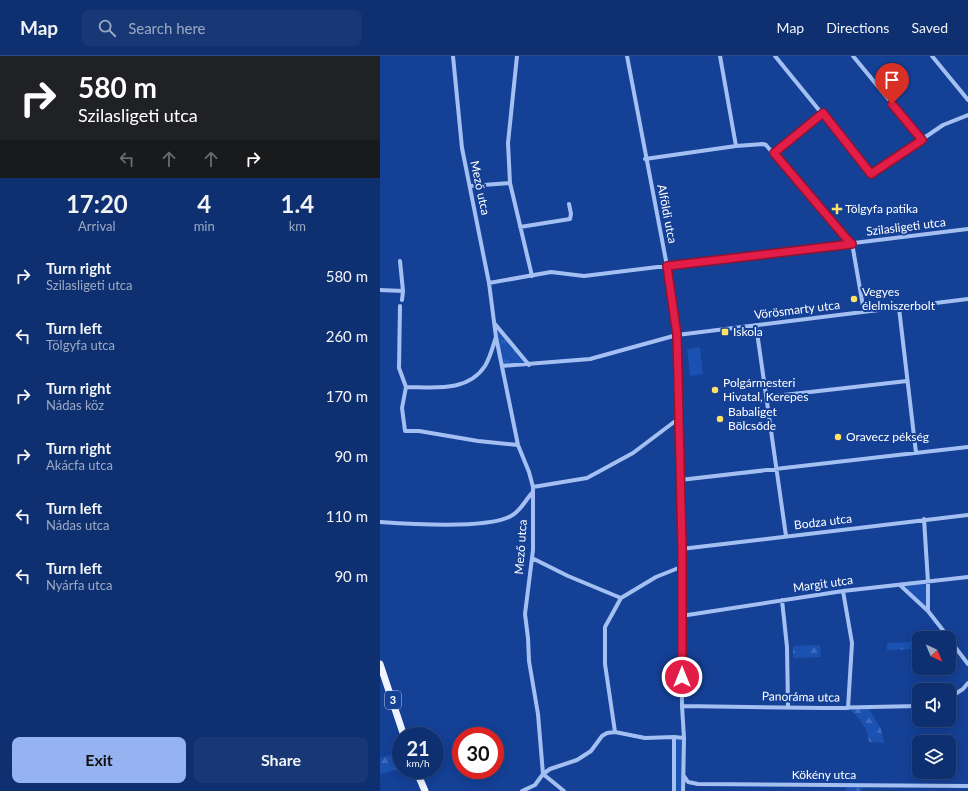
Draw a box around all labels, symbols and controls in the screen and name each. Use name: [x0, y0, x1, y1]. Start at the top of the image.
search box: [82, 10, 362, 46]
text: Map: [20, 16, 58, 39]
icon: search: [96, 17, 118, 39]
text: Search here: [128, 19, 206, 37]
text: Map: [777, 19, 804, 36]
text: Directions: [826, 19, 889, 36]
text: Saved: [911, 19, 948, 36]
pin: [875, 63, 909, 104]
icon: arrive: [881, 69, 903, 91]
text: 580 m: [78, 70, 157, 104]
icon: right: [12, 72, 64, 124]
text: Szilasligeti utca: [78, 104, 198, 126]
icon: left: [116, 148, 138, 170]
icon: ahead: [158, 148, 180, 170]
icon: ahead: [200, 148, 222, 170]
icon: right: [242, 148, 264, 170]
street label: Mező utca: [467, 159, 494, 216]
street label: Alföldi utca: [654, 183, 681, 245]
text: 17:20: [66, 189, 128, 218]
text: 4: [197, 189, 211, 218]
text: 1.4: [281, 189, 314, 218]
place label: Tölgyfa patika: [845, 201, 918, 216]
marker: Tölgyfa patika: [832, 204, 842, 214]
street label: Szilasligeti utca: [865, 214, 947, 239]
text: Arrival: [78, 218, 116, 234]
text: min: [194, 218, 215, 234]
text: km: [289, 218, 306, 234]
text: Turn right: [46, 259, 111, 277]
icon: right: [12, 265, 34, 287]
text: 580 m: [326, 267, 368, 285]
text: Szilasligeti utca: [46, 277, 133, 293]
place label: Vegyes élelmiszerbolt: [862, 284, 936, 313]
marker: Vegyes élelmiszerbolt: [849, 294, 859, 304]
street label: Vörösmarty utca: [753, 297, 841, 322]
text: Turn left: [46, 319, 102, 337]
place label: Iskola: [733, 324, 763, 339]
icon: left: [12, 325, 34, 347]
text: 260 m: [326, 327, 368, 345]
marker: Iskola: [720, 327, 730, 337]
text: Tölgyfa utca: [46, 337, 115, 353]
place label: Polgármesteri Hivatal, Kerepes: [723, 375, 808, 404]
text: Turn right: [46, 379, 111, 397]
icon: right: [12, 385, 34, 407]
marker: Polgármesteri Hivatal, Kerepes: [710, 385, 720, 395]
text: 170 m: [326, 387, 368, 405]
text: Nádas köz: [46, 397, 104, 413]
place label: Babaliget Bölcsőde: [728, 404, 777, 433]
marker: Babaliget Bölcsőde: [715, 414, 725, 424]
place label: Oravecz pékség: [846, 429, 929, 444]
marker: Oravecz pékség: [833, 432, 843, 442]
text: Turn right: [46, 439, 111, 457]
icon: right: [12, 445, 34, 467]
text: 90 m: [334, 447, 368, 465]
text: Akácfa utca: [46, 457, 113, 473]
text: Turn left: [46, 499, 102, 517]
icon: left: [12, 505, 34, 527]
text: 110 m: [326, 507, 368, 525]
street label: Bodza utca: [793, 511, 853, 533]
text: Nádas utca: [46, 517, 109, 533]
street label: Mező utca: [511, 519, 530, 575]
text: Turn left: [46, 559, 102, 577]
icon: left: [12, 565, 34, 587]
text: 90 m: [334, 567, 368, 585]
street label: Margit utca: [792, 572, 854, 595]
text: Nyárfa utca: [46, 577, 112, 593]
north arrow: [912, 631, 956, 675]
map controls: [912, 631, 956, 779]
position arrow: [661, 656, 703, 698]
button: sound: [912, 683, 956, 727]
street label: Panoráma utca: [762, 688, 840, 705]
road number: 3: [385, 691, 401, 709]
speed limit sign: 30: [452, 727, 504, 779]
button: layers: [912, 735, 956, 779]
text: 21: [406, 736, 430, 760]
button: Exit: [12, 737, 186, 783]
button: Share: [194, 737, 368, 783]
text: km/h: [406, 757, 430, 769]
street label: Kökény utca: [792, 767, 856, 782]

